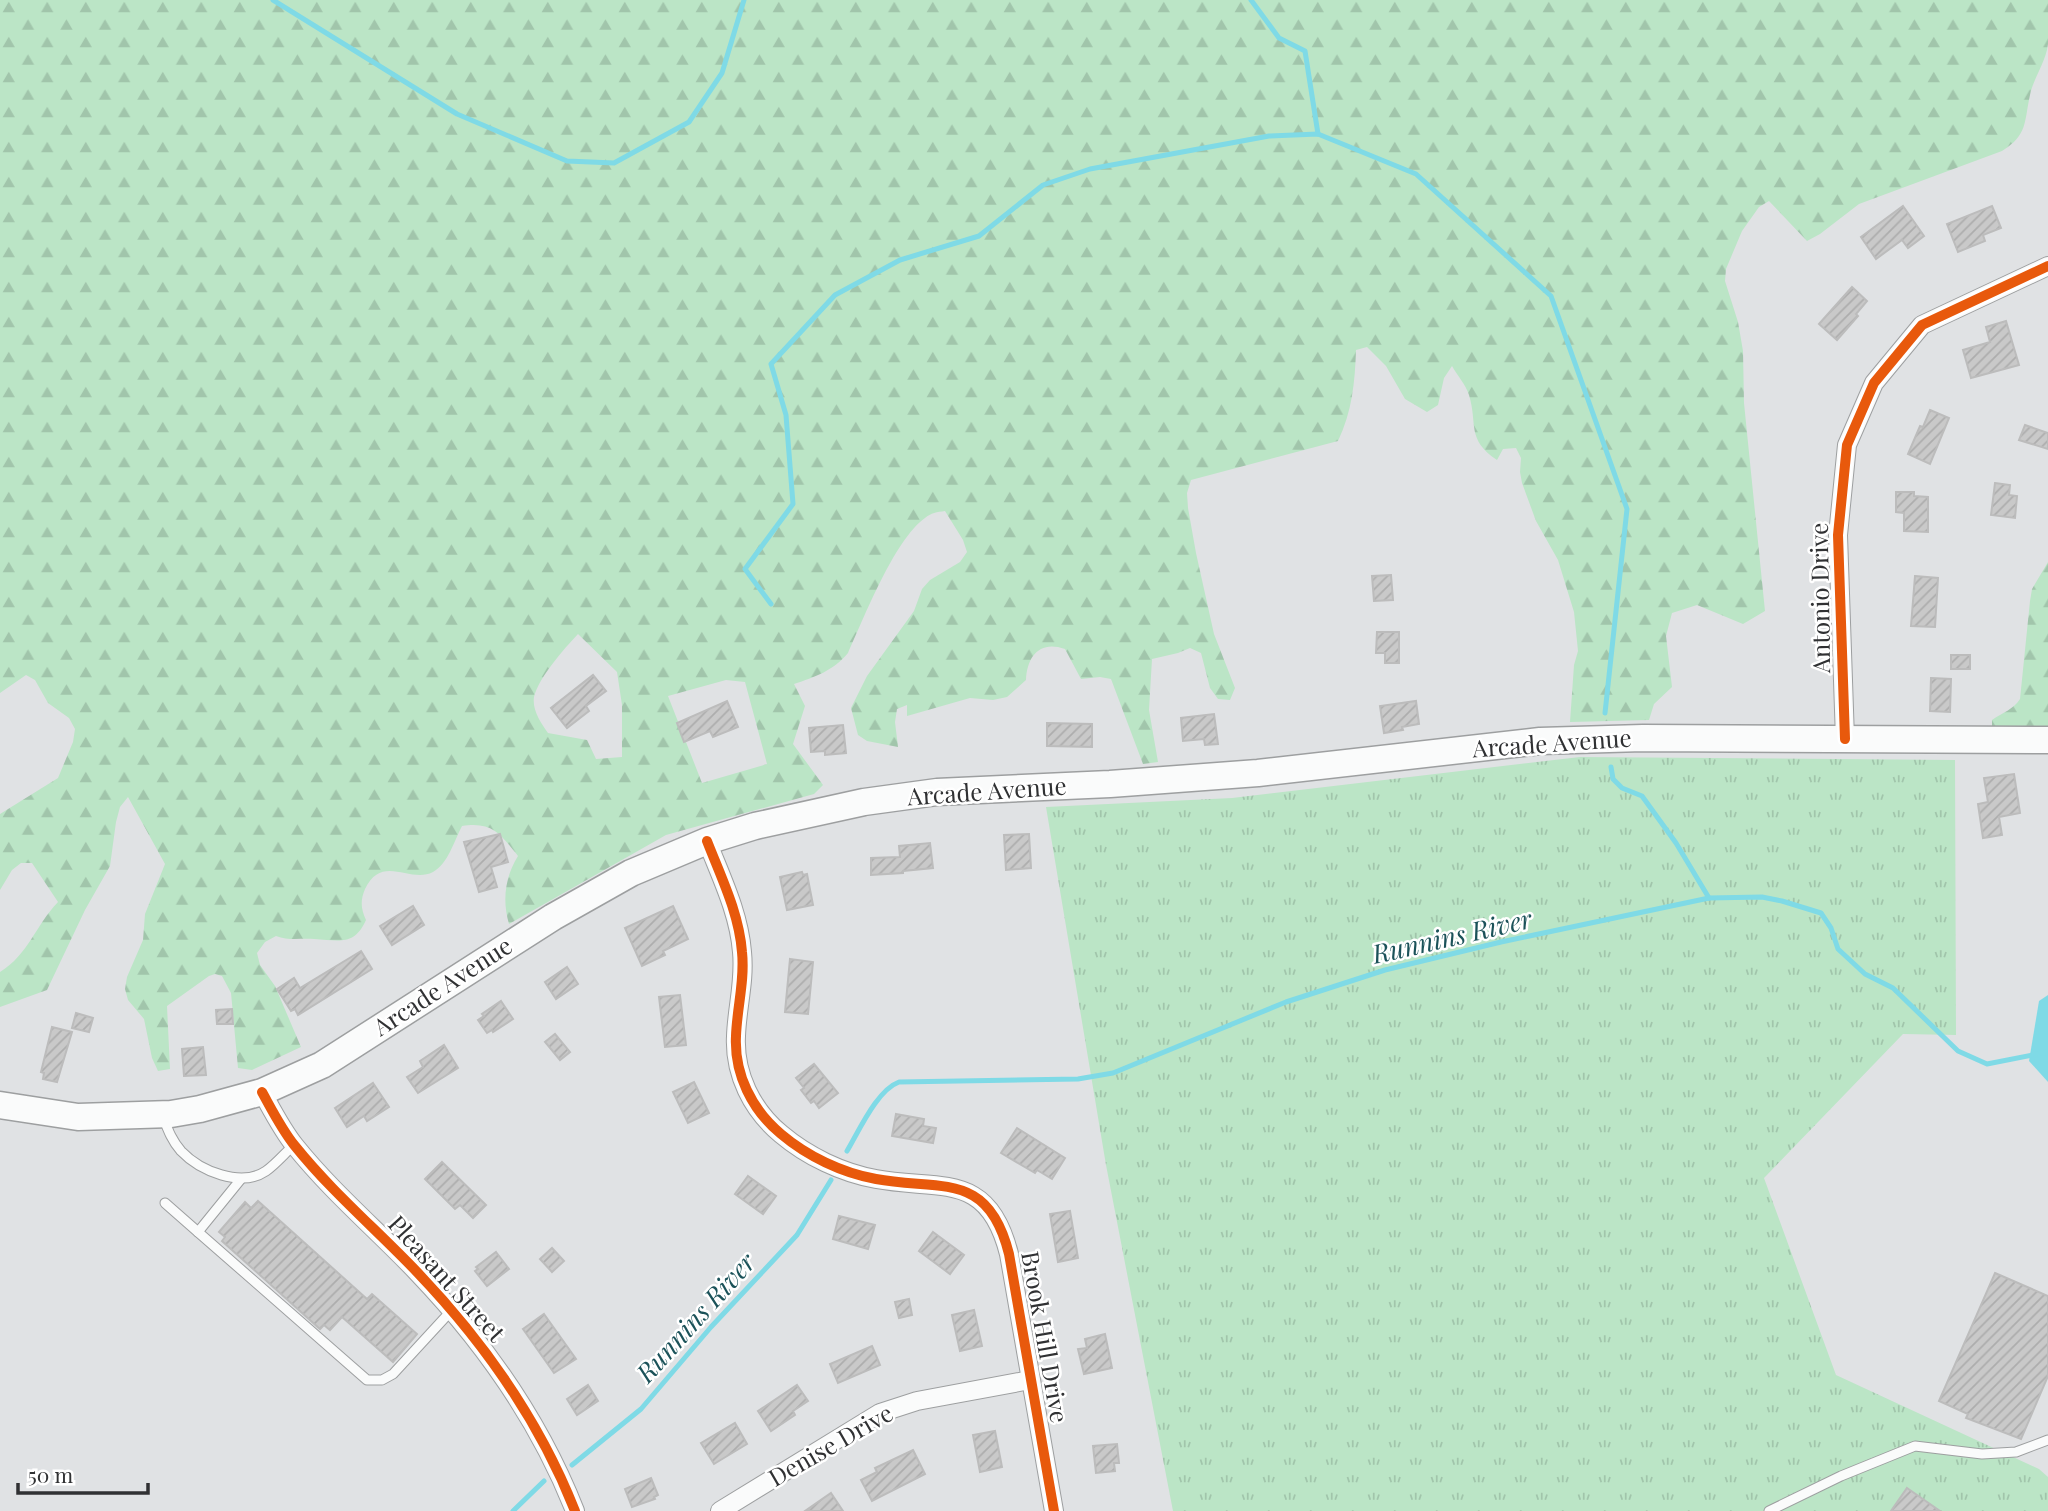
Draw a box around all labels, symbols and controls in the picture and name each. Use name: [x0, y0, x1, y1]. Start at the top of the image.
street label: Antonio Drive: [1802, 523, 1836, 674]
street label: Arcade Avenue: [1470, 720, 1632, 764]
street label: Arcade Avenue: [905, 768, 1067, 812]
water label: Runnins River: [1367, 900, 1536, 971]
street label: Arcade Avenue: [366, 928, 517, 1043]
street label: Pleasant Street: [382, 1207, 513, 1348]
water label: Runnins River: [627, 1244, 763, 1390]
street label: Brook Hill Drive: [1015, 1248, 1077, 1425]
street label: Denise Drive: [762, 1396, 898, 1493]
scale bar: [18, 1452, 147, 1496]
text: 50 m: [28, 1460, 74, 1488]

